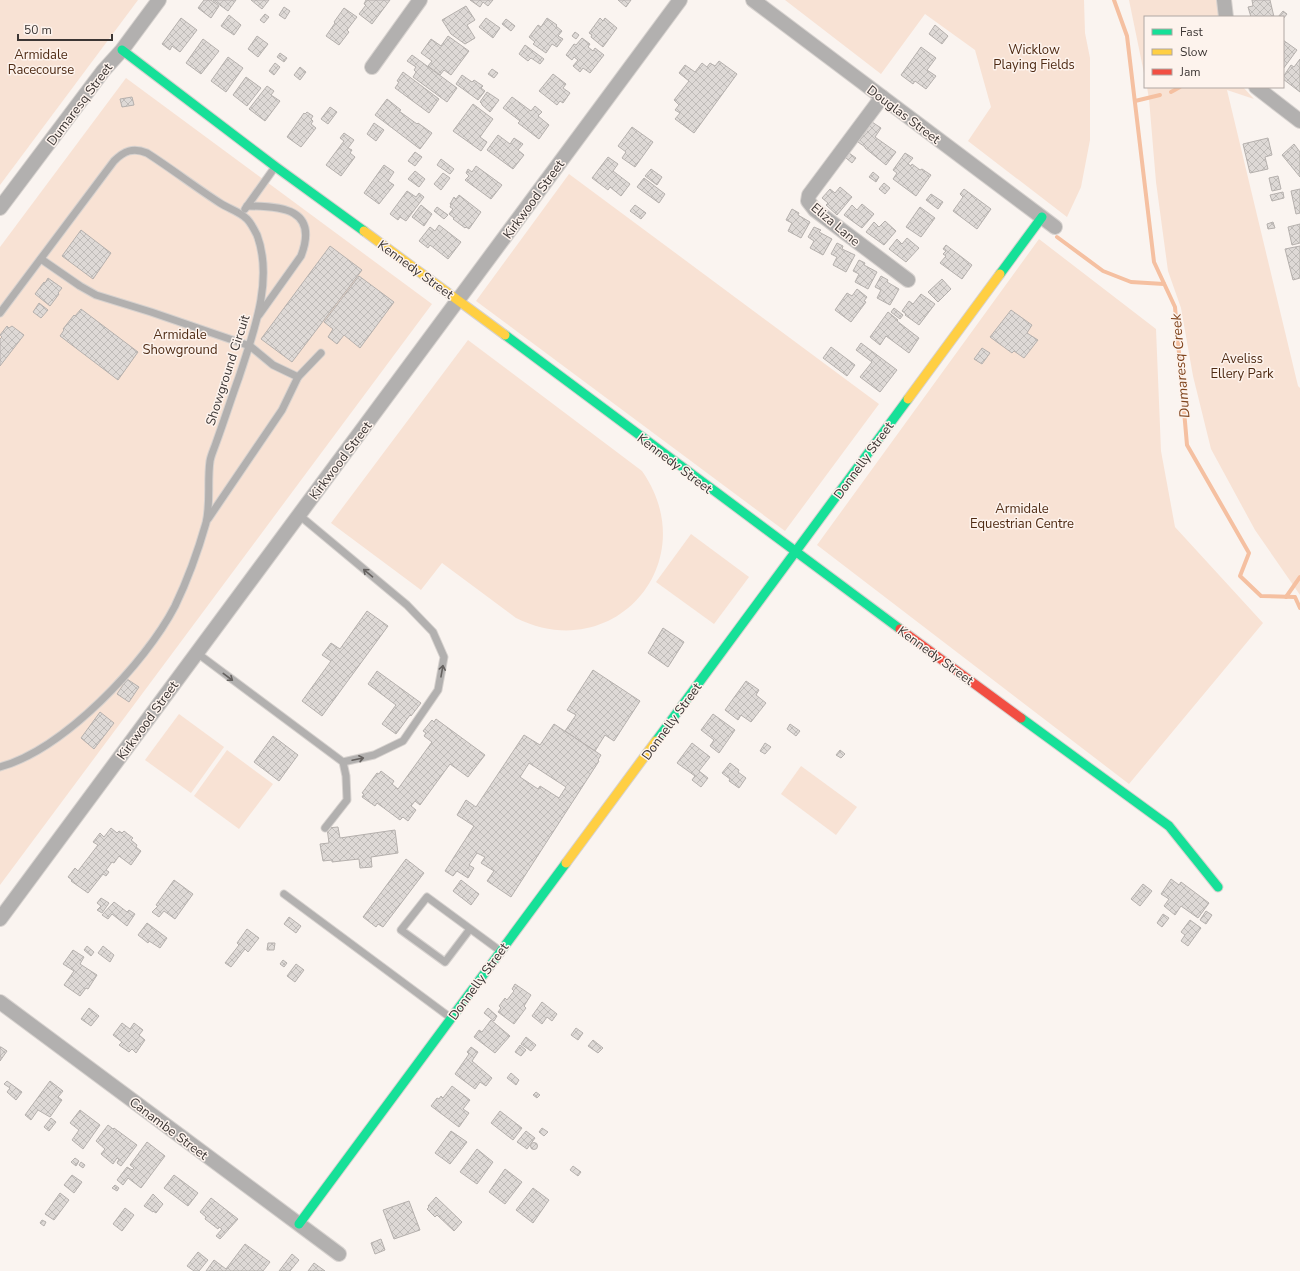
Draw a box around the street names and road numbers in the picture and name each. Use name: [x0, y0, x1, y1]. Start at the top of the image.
street label: Dumaresq Street: [43, 59, 117, 150]
street label: Douglas Street: [863, 81, 944, 149]
street label: Kirkwood Street: [499, 156, 569, 243]
street label: Eliza Lane: [807, 199, 864, 251]
street label: Kennedy Street: [374, 236, 457, 304]
street label: Showground Circuit: [202, 312, 255, 428]
street label: Kirkwood Street: [305, 417, 376, 503]
street label: Donnelly Street: [830, 418, 898, 503]
street label: Kennedy Street: [633, 430, 716, 498]
street label: Kennedy Street: [894, 622, 977, 690]
street label: Kirkwood Street: [113, 677, 183, 764]
street label: Donnelly Street: [638, 679, 706, 764]
street label: Donnelly Street: [445, 939, 513, 1024]
street label: Canambe Street: [125, 1093, 212, 1165]

